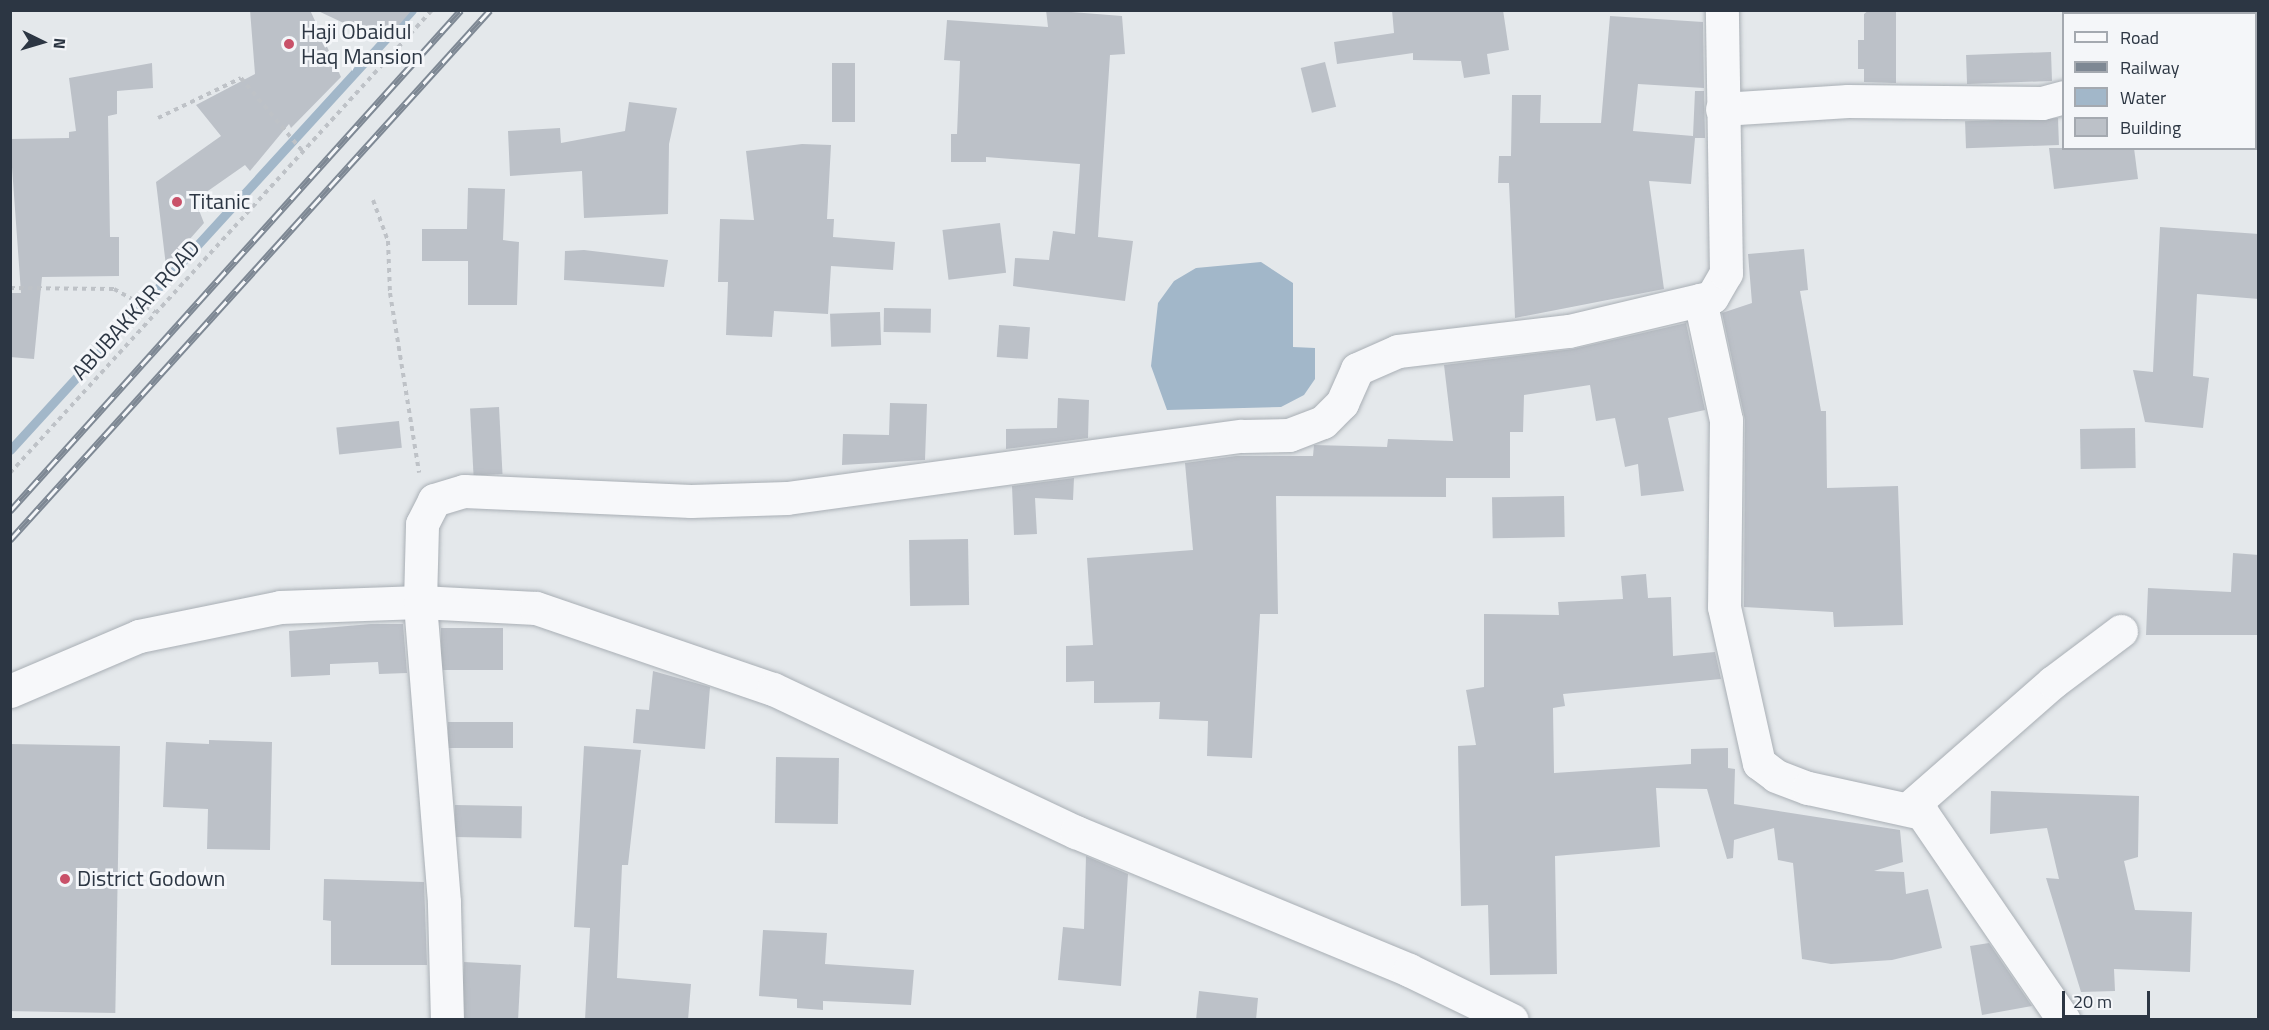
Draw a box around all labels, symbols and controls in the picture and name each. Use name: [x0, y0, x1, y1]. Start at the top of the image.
north arrow: [12, 12, 72, 72]
legend: [2062, 12, 2257, 150]
place label: Haji Obaidul Haq Mansion: [301, 18, 423, 70]
text: Road: [2120, 24, 2159, 51]
text: N: [47, 37, 72, 50]
marker: Haji Obaidul Haq Mansion: [282, 37, 296, 51]
text: Railway: [2120, 54, 2179, 81]
text: Water: [2120, 84, 2166, 111]
text: Building: [2120, 114, 2181, 141]
place label: Titanic: [189, 189, 250, 215]
marker: Titanic: [170, 195, 184, 209]
street label: ABUBAKKAR ROAD: [66, 235, 206, 385]
place label: District Godown: [77, 866, 225, 892]
marker: District Godown: [58, 872, 72, 886]
scale bar: [2065, 979, 2154, 1017]
text: 20 m: [2073, 988, 2112, 1015]

